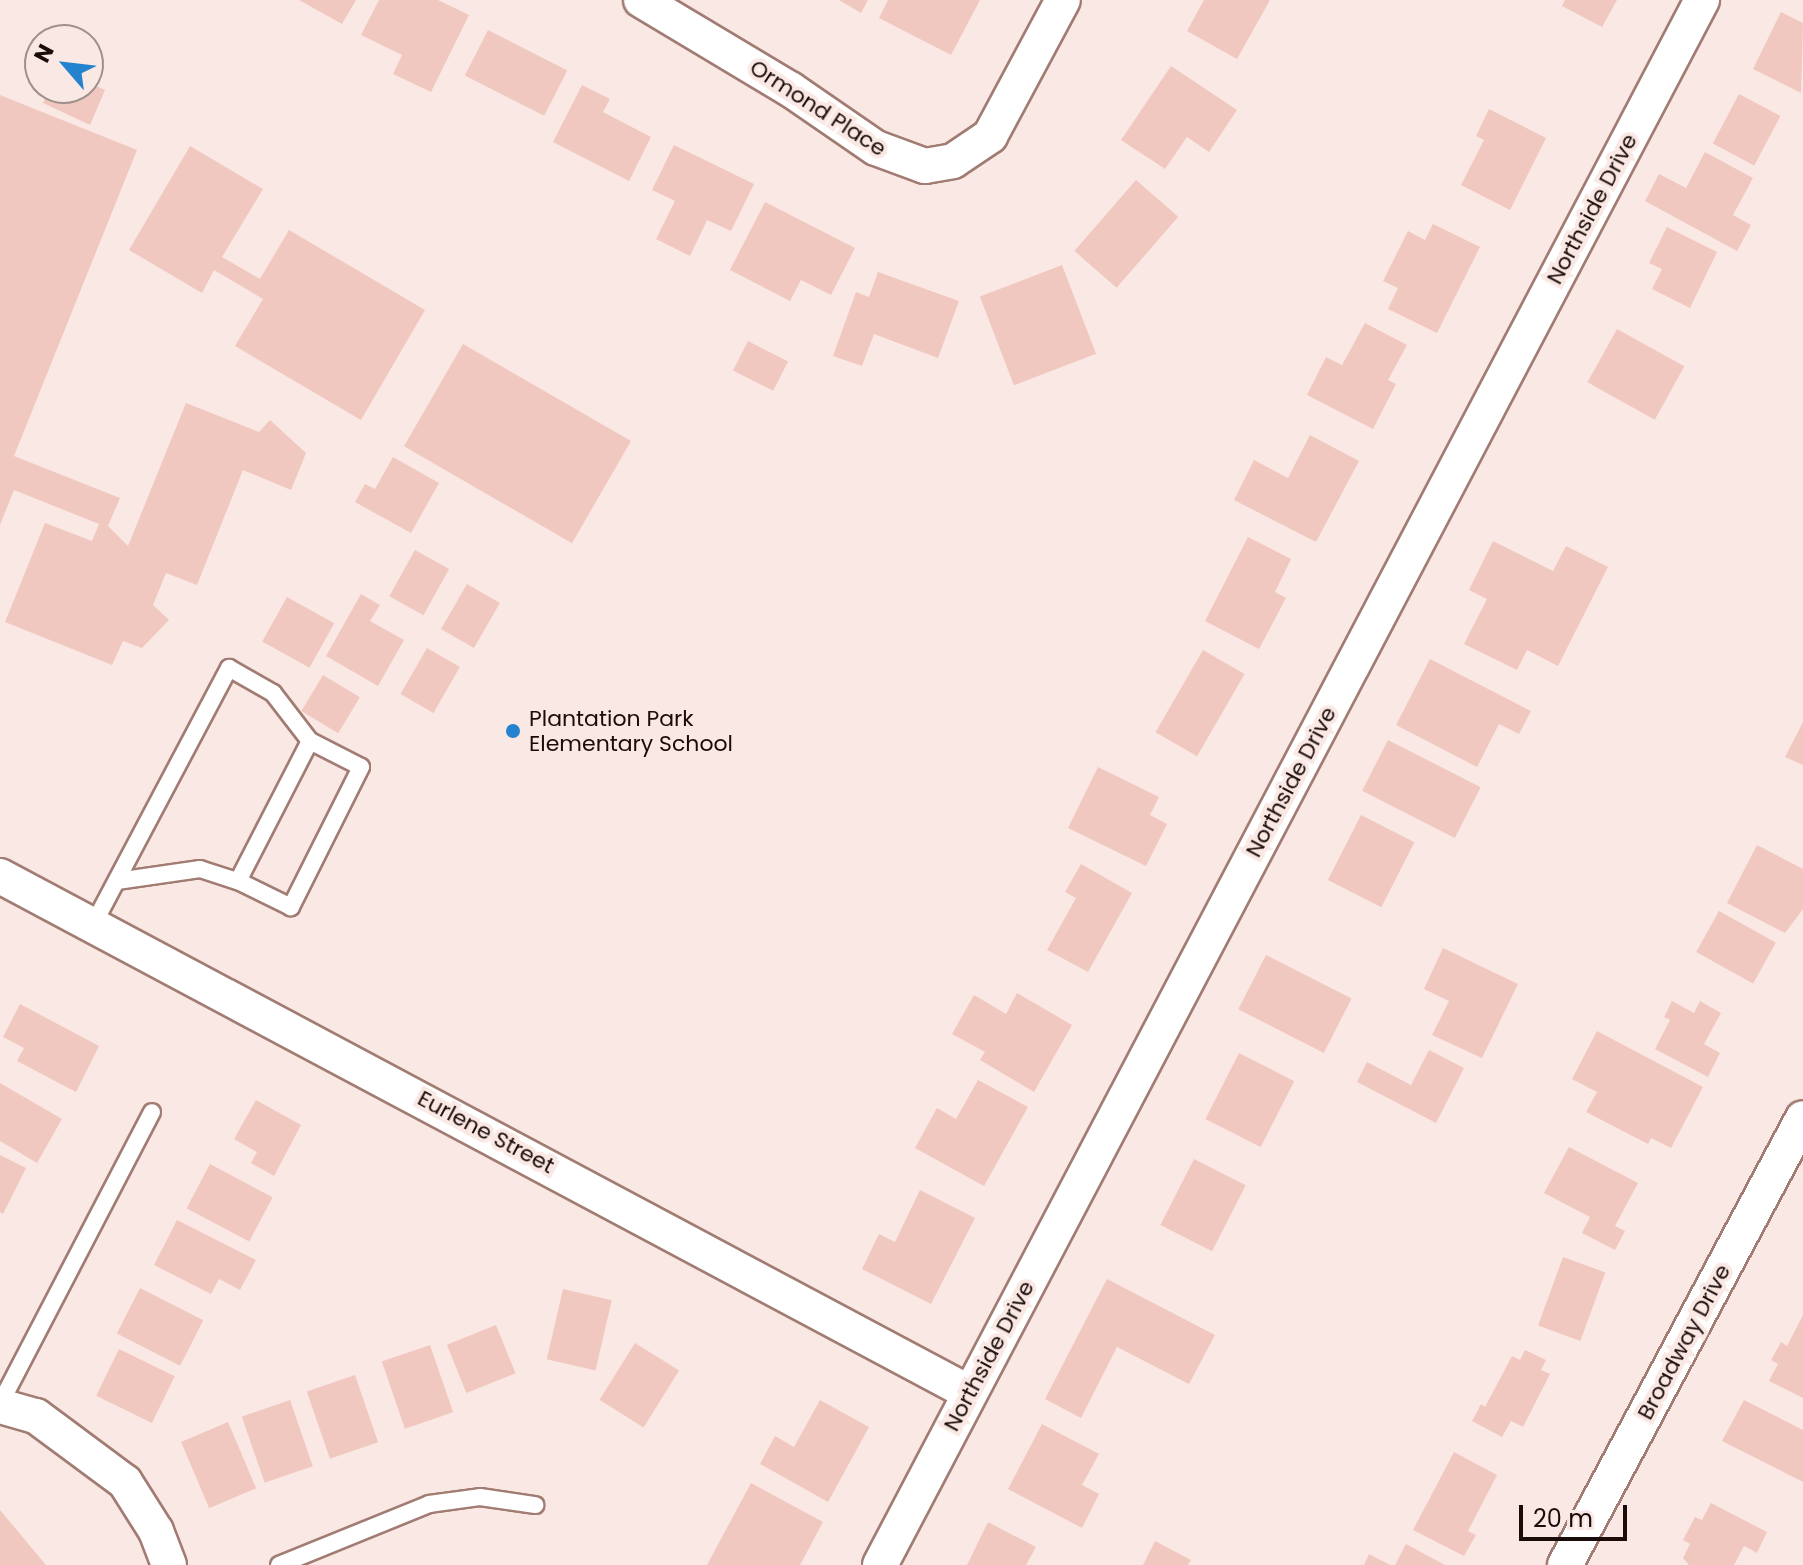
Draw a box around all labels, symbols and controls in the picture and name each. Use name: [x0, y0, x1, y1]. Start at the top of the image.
north arrow: [24, 24, 104, 104]
text: N: [27, 39, 62, 68]
street label: Ormond Place: [745, 54, 891, 162]
street label: Northside Drive: [1541, 129, 1643, 289]
street label: Northside Drive: [1240, 702, 1342, 862]
place label: Plantation Park Elementary School: [529, 705, 733, 756]
marker: Plantation Park Elementary School: [504, 722, 522, 740]
street label: Eurlene Street: [413, 1085, 559, 1179]
street label: Broadway Drive: [1632, 1260, 1736, 1424]
street label: Northside Drive: [938, 1276, 1040, 1436]
scale bar: [1523, 1489, 1631, 1539]
text: 20 m: [1533, 1502, 1593, 1535]

